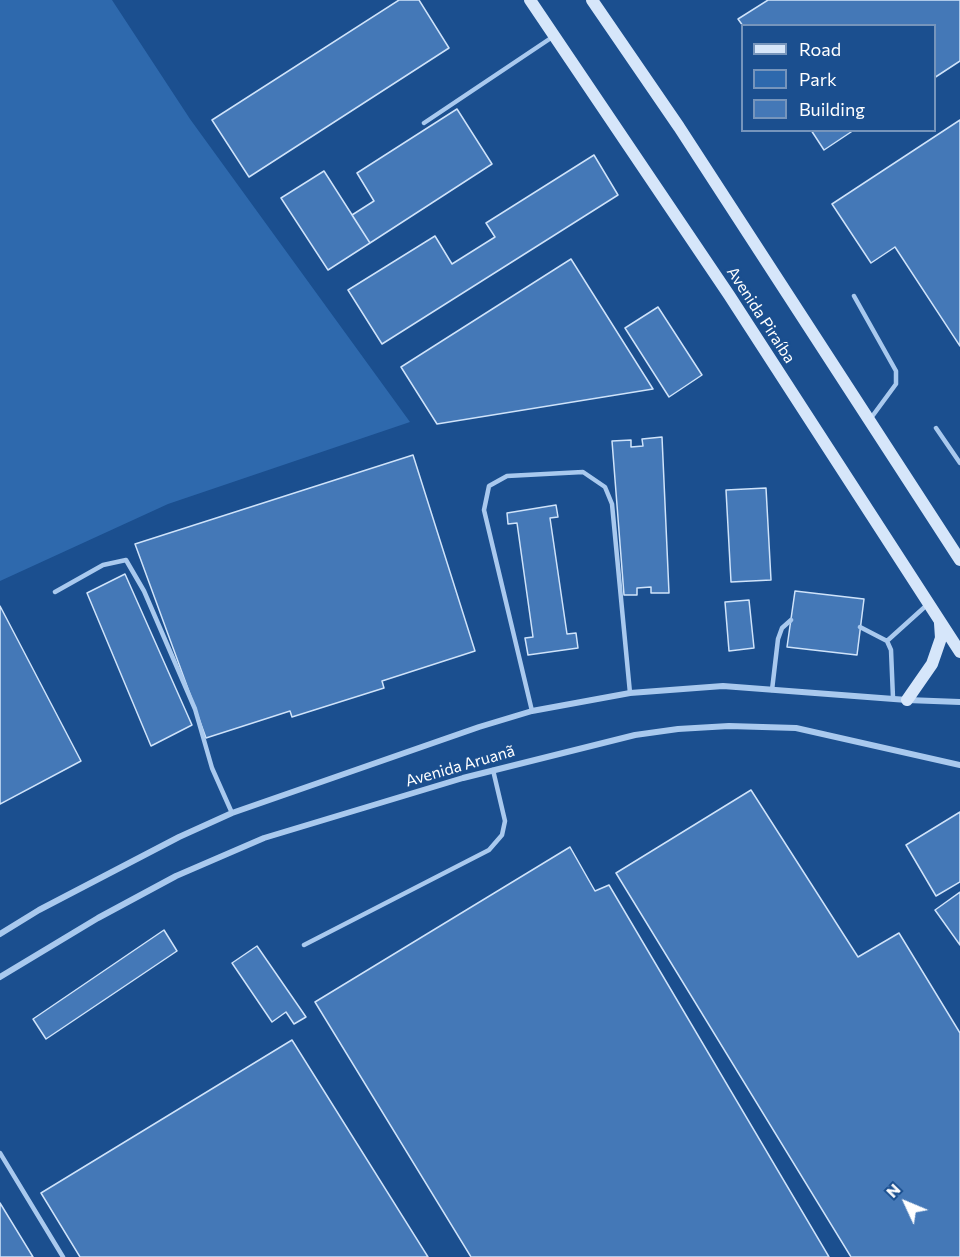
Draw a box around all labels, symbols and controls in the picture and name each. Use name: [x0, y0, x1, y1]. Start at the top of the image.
legend: [741, 24, 936, 132]
text: Road: [799, 38, 841, 60]
text: Park: [799, 68, 837, 90]
text: Building: [799, 98, 865, 120]
street label: Avenida Piraíba: [723, 263, 799, 367]
street label: Avenida Aruanã: [403, 741, 517, 791]
north arrow: [876, 1173, 936, 1233]
text: N: [882, 1179, 904, 1201]

